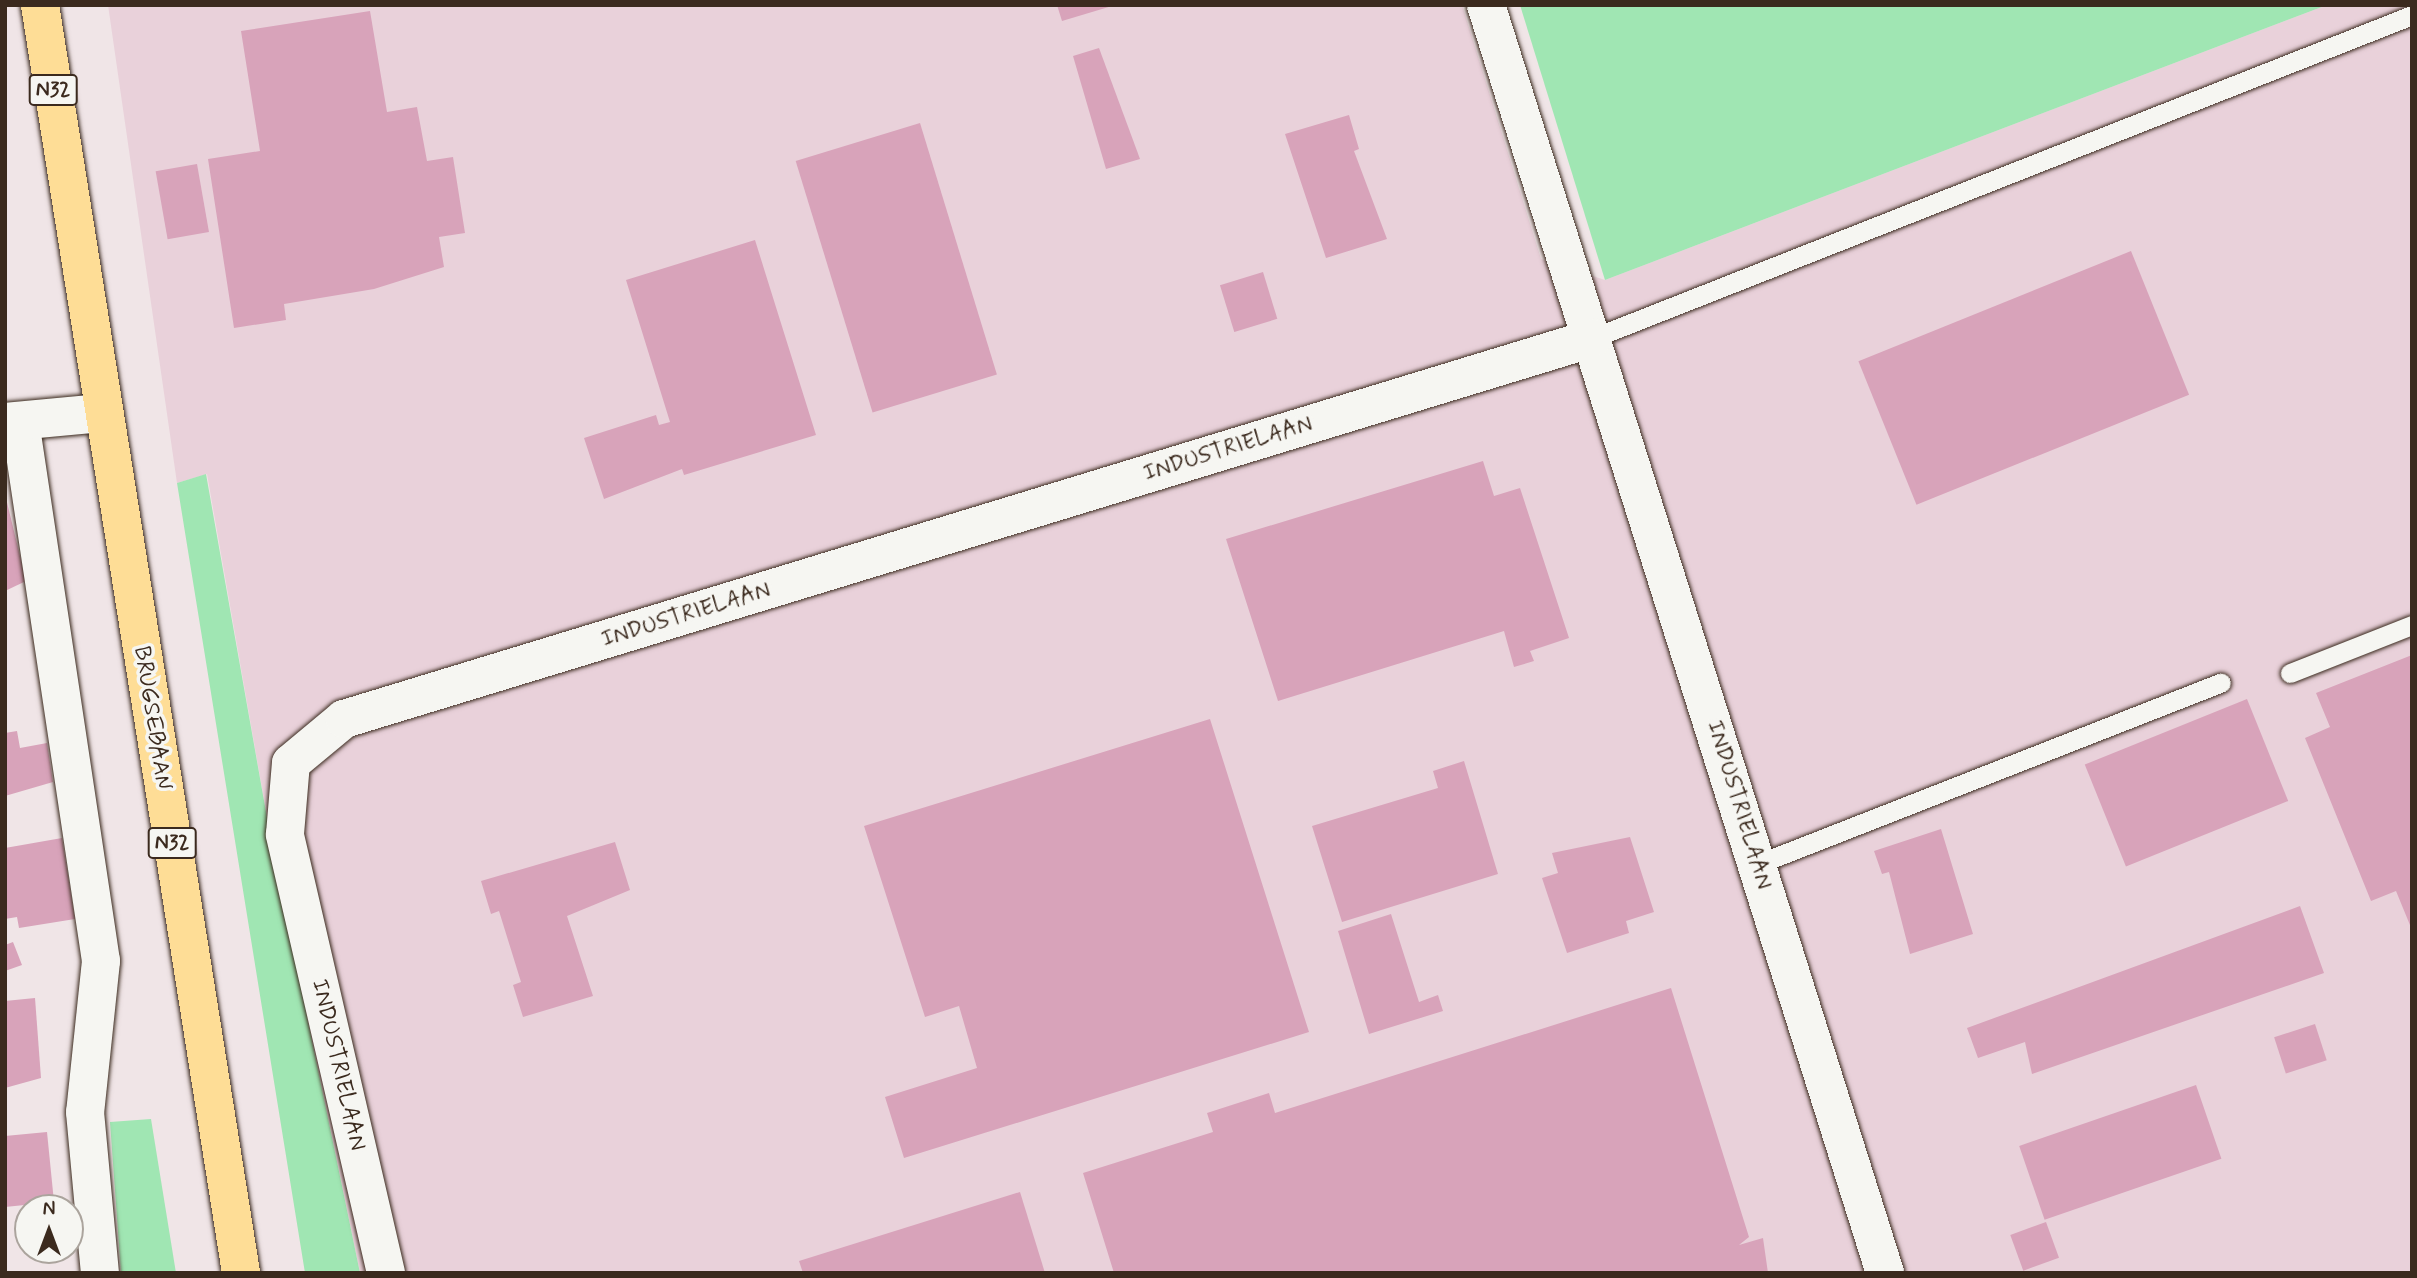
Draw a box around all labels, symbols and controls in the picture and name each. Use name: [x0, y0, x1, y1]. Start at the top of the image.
road number: N32: [28, 72, 78, 108]
street label: INDUSTRIELAAN: [1140, 410, 1316, 488]
street label: INDUSTRIELAAN: [598, 576, 774, 654]
street label: BRUGSEBAAN: [127, 644, 177, 792]
street label: INDUSTRIELAAN: [1700, 717, 1778, 893]
road number: N32: [148, 826, 196, 860]
street label: INDUSTRIELAAN: [305, 977, 371, 1153]
north arrow: [14, 1194, 84, 1264]
text: N: [43, 1197, 55, 1222]

